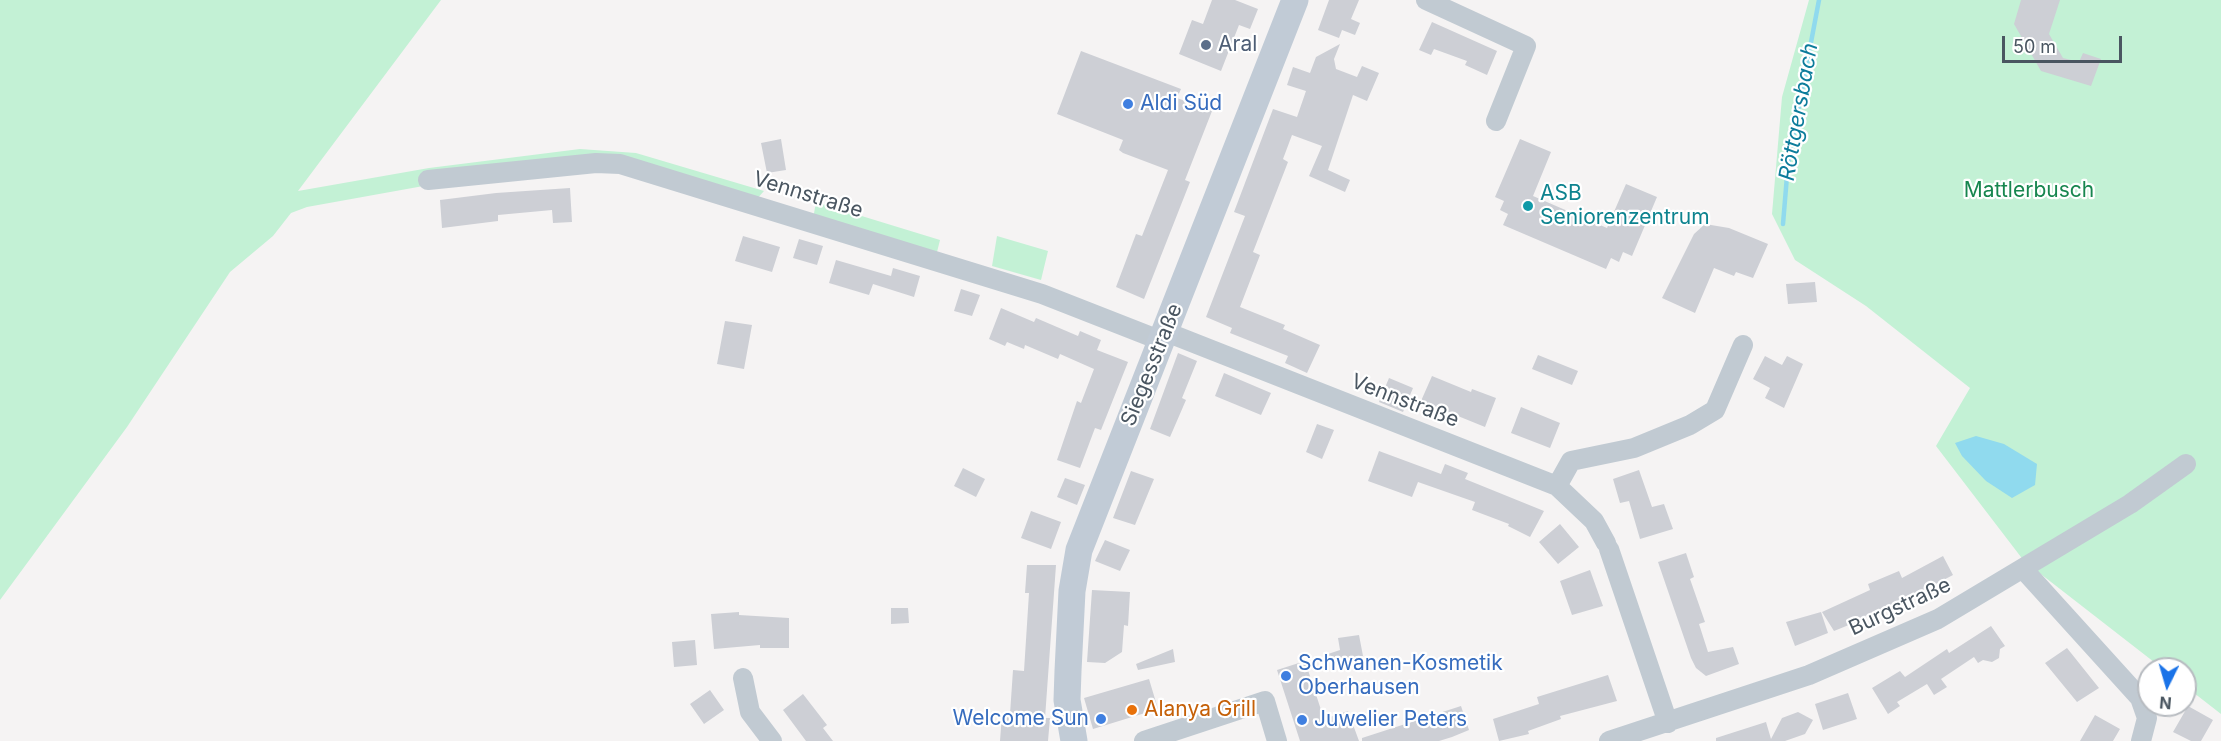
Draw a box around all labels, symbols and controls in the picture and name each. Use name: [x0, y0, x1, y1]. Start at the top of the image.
scale bar: [2005, 24, 2125, 62]
place label: Aral: [1218, 32, 1257, 58]
text: 50 m: [2013, 36, 2056, 57]
marker: Aral: [1199, 38, 1213, 52]
water label: Röttgersbach: [1774, 41, 1824, 183]
place label: Aldi Süd: [1140, 91, 1222, 117]
marker: Aldi Süd: [1121, 97, 1135, 111]
street label: Vennstraße: [750, 166, 866, 224]
park label: Mattlerbusch: [1964, 178, 2094, 204]
place label: ASB Seniorenzentrum: [1540, 181, 1710, 231]
marker: ASB Seniorenzentrum: [1521, 199, 1535, 213]
street label: Siegesstraße: [1116, 300, 1188, 430]
street label: Vennstraße: [1348, 369, 1462, 433]
street label: Burgstraße: [1845, 572, 1955, 642]
place label: Schwanen-Kosmetik Oberhausen: [1298, 651, 1503, 701]
north arrow: [2137, 657, 2197, 717]
marker: Schwanen-Kosmetik Oberhausen: [1279, 669, 1293, 683]
text: N: [2159, 692, 2173, 713]
place label: Alanya Grill: [1144, 697, 1256, 723]
marker: Alanya Grill: [1125, 703, 1139, 717]
place label: Welcome Sun: [953, 706, 1089, 732]
place label: Juwelier Peters: [1314, 707, 1467, 733]
marker: Welcome Sun: [1094, 712, 1108, 726]
marker: Juwelier Peters: [1295, 713, 1309, 727]

